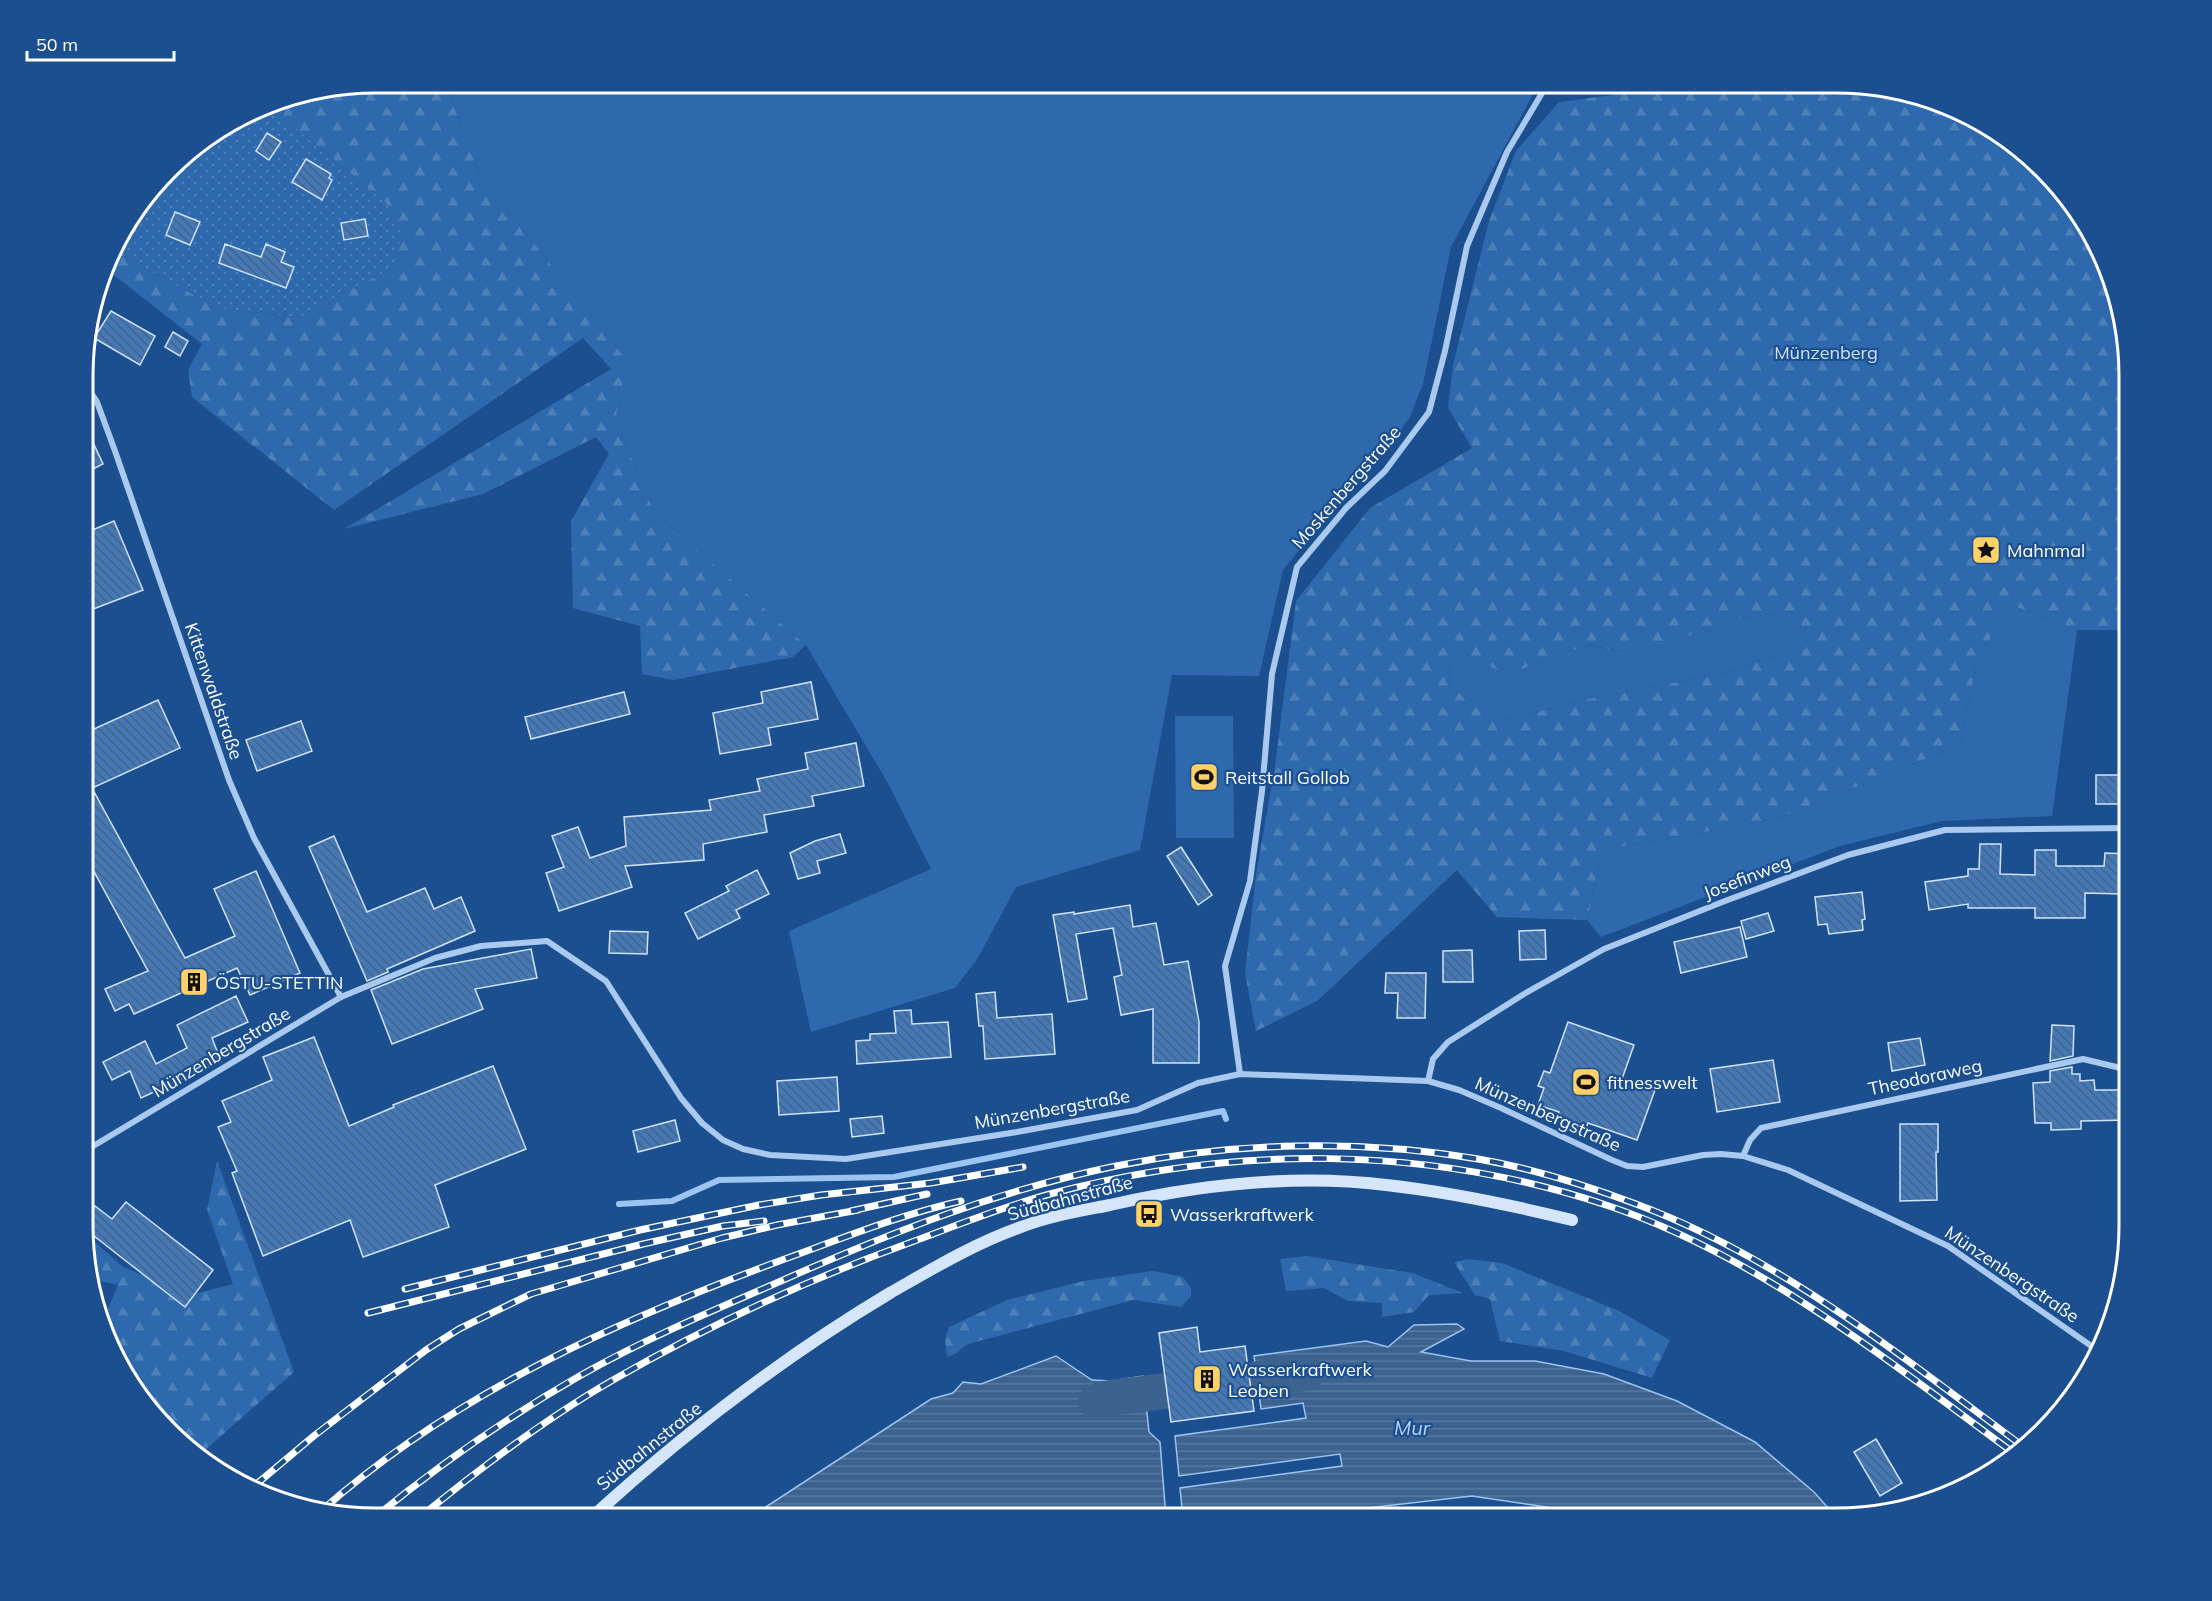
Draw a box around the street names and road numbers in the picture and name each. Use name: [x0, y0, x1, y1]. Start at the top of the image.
street label: Moskenbergstraße: [1286, 421, 1406, 553]
street label: Kittenwaldstraße: [180, 620, 248, 762]
street label: Josefinweg: [1700, 850, 1794, 904]
street label: Münzenbergstraße: [148, 1002, 294, 1102]
street label: Theodoraweg: [1866, 1054, 1984, 1100]
street label: Münzenbergstraße: [1471, 1071, 1625, 1157]
street label: Münzenbergstraße: [973, 1084, 1131, 1134]
street label: Südbahnstraße: [1005, 1170, 1135, 1226]
street label: Münzenbergstraße: [1940, 1220, 2084, 1328]
street label: Südbahnstraße: [592, 1397, 706, 1495]

